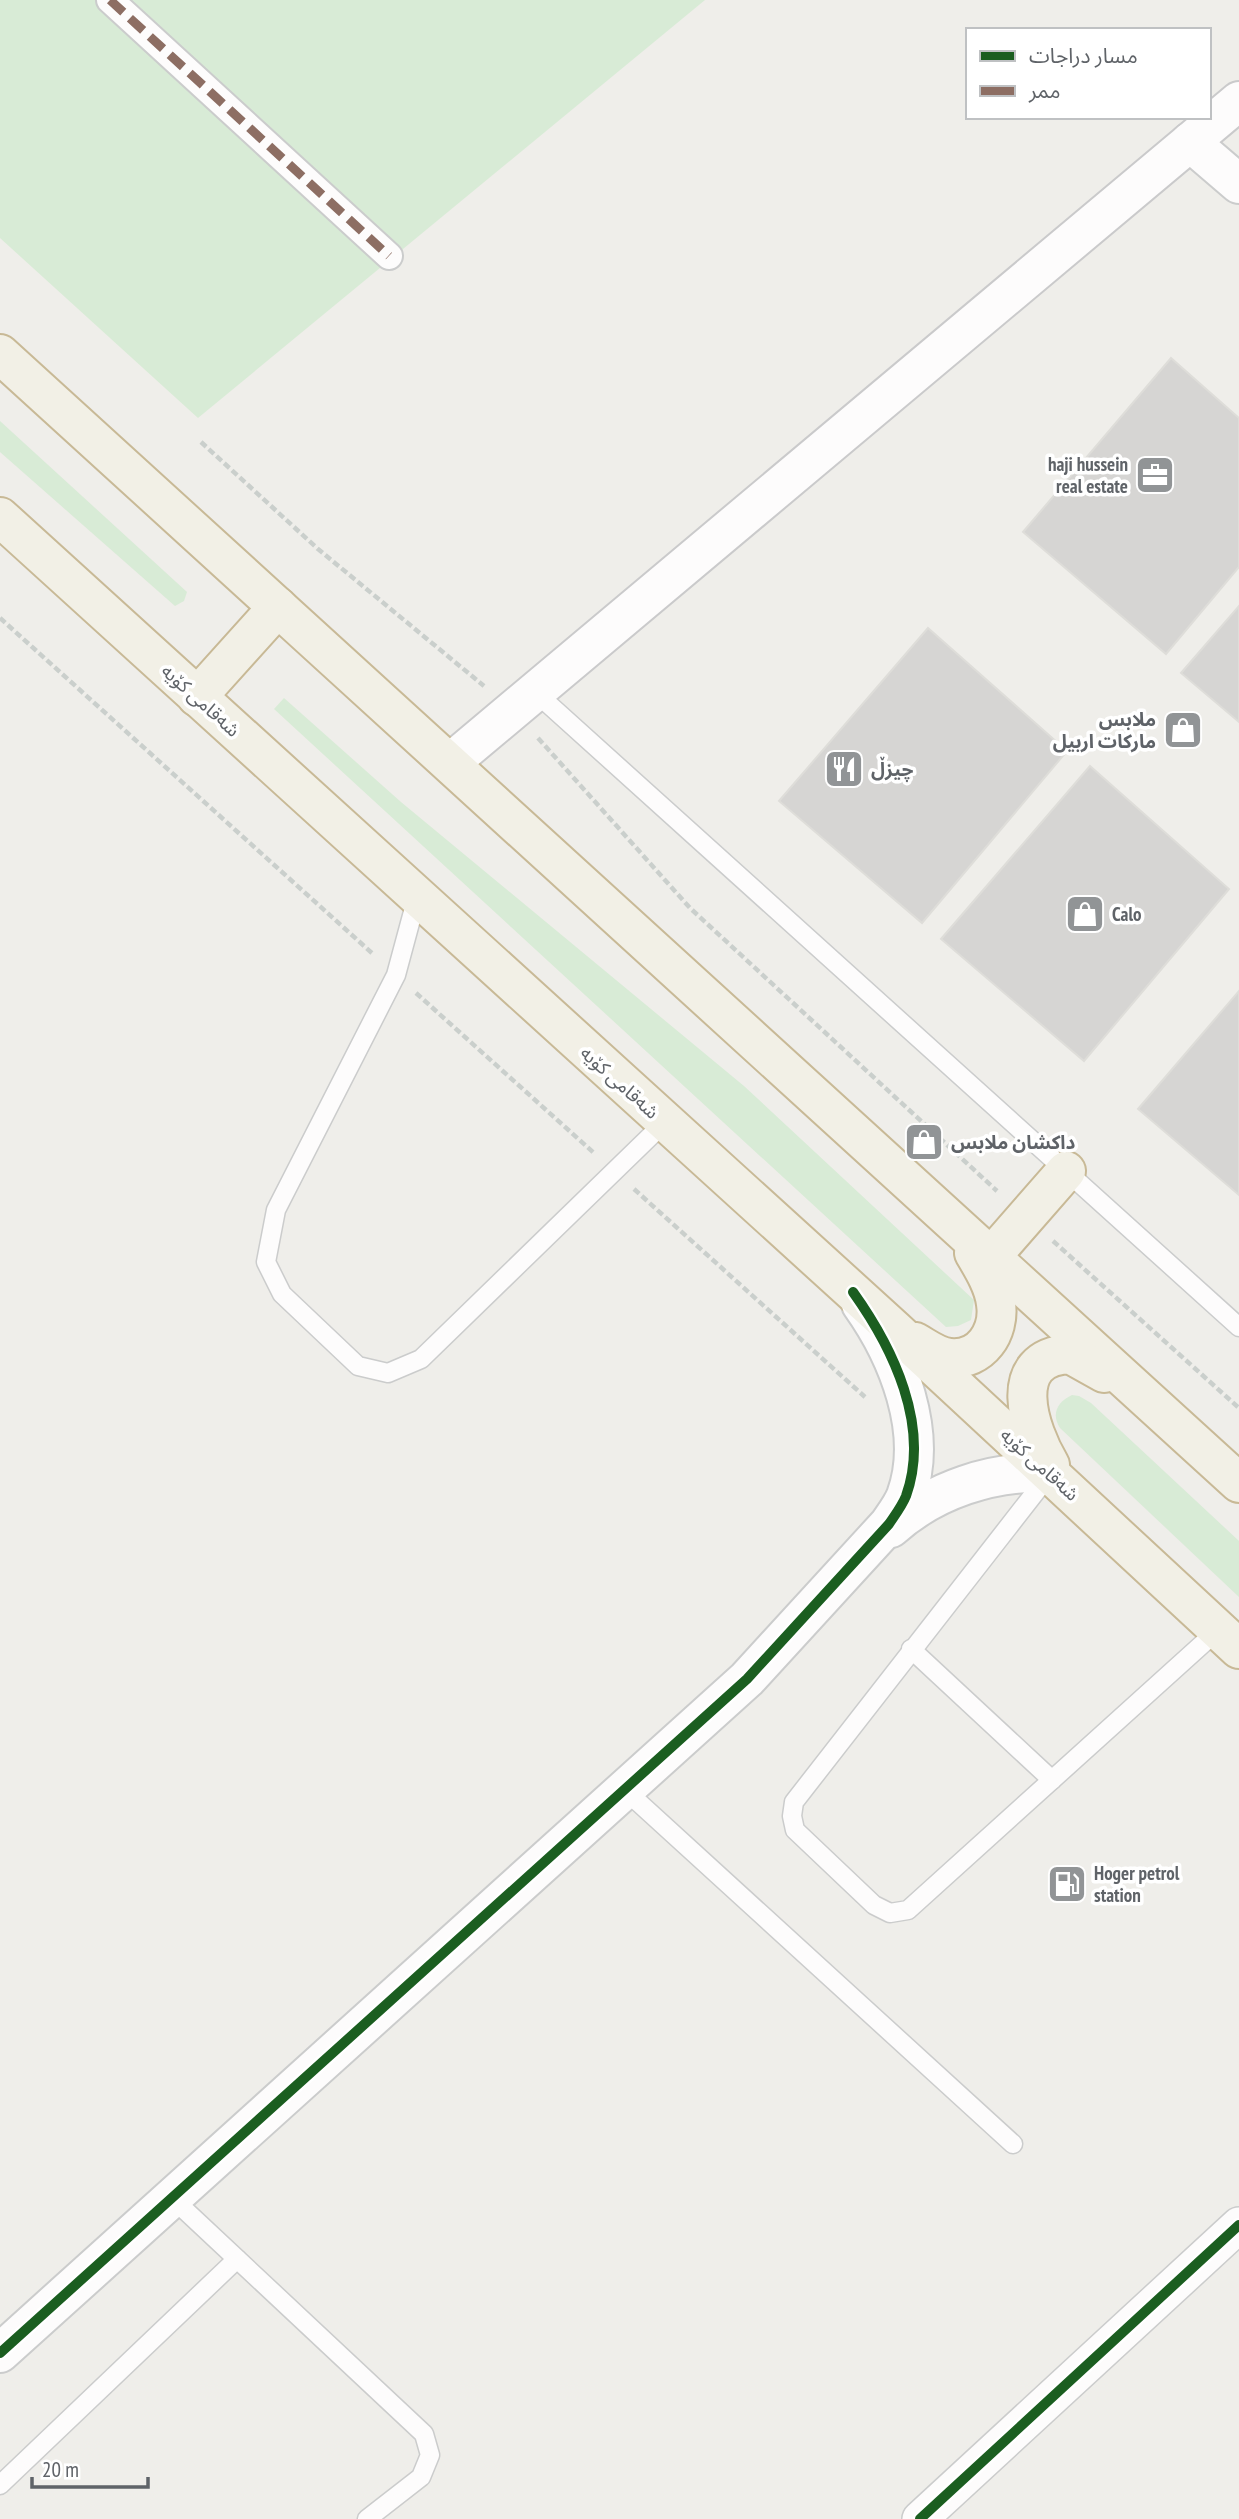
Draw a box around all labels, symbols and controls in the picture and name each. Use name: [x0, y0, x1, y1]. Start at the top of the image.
legend: [966, 28, 1211, 119]
text: مسار دراجات: [1029, 42, 1138, 69]
text: ممر: [1028, 77, 1060, 104]
place label: haji hussein real estate: [1048, 452, 1128, 498]
office icon: haji hussein real estate: [1134, 454, 1176, 496]
street label: شەقامی کۆیە: [157, 658, 245, 742]
place label: ملابس ماركات اربيل: [1053, 707, 1156, 753]
shop icon: ملابس ماركات اربيل: [1162, 709, 1204, 751]
restaurant icon: چیزڵ: [823, 748, 865, 790]
place label: چیزڵ: [871, 756, 913, 782]
shop icon: Calo: [1064, 893, 1106, 935]
place label: Calo: [1112, 902, 1141, 926]
street label: شەقامی کۆیە: [576, 1040, 664, 1124]
shop icon: داكشان ملابس: [903, 1121, 945, 1163]
place label: داكشان ملابس: [951, 1130, 1076, 1154]
street label: شەقامی کۆیە: [996, 1422, 1084, 1506]
place label: Hoger petrol station: [1094, 1861, 1180, 1907]
fuel station icon: Hoger petrol station: [1046, 1863, 1088, 1905]
scale bar: [32, 2446, 147, 2490]
text: 20 m: [42, 2456, 79, 2483]

